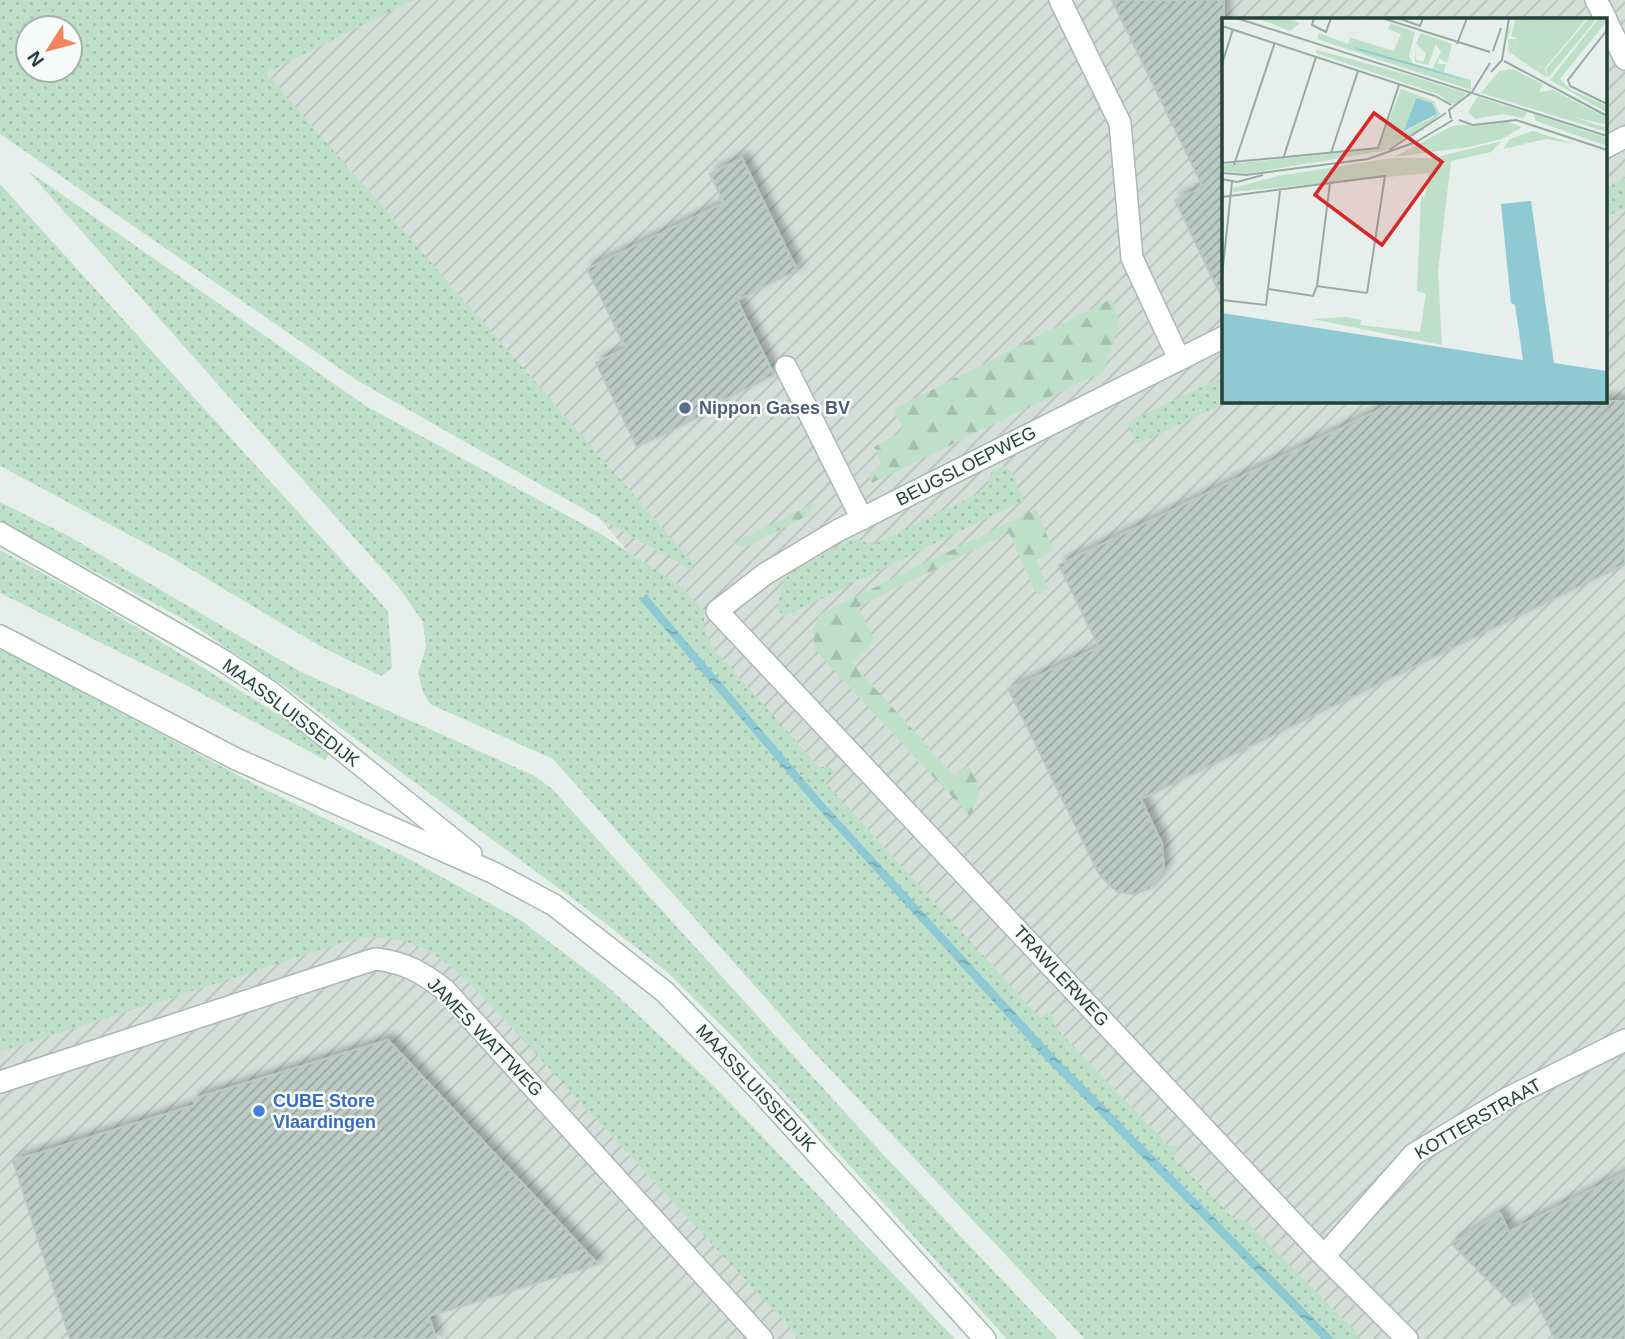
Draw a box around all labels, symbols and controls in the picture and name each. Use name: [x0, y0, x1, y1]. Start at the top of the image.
north arrow: [14, 14, 84, 84]
inset map: [1222, 18, 1608, 402]
text: N: [23, 47, 48, 70]
place label: Nippon Gases BV: [699, 398, 850, 418]
marker: Nippon Gases BV: [677, 400, 693, 416]
street label: BEUGSLOEPWEG: [893, 422, 1039, 510]
street label: MAASSLUISSEDIJK: [219, 655, 363, 771]
street label: TRAWLERWEG: [1009, 922, 1113, 1030]
street label: JAMES WATTWEG: [423, 974, 547, 1100]
street label: MAASSLUISSEDIJK: [692, 1020, 820, 1156]
street label: KOTTERSTRAAT: [1411, 1075, 1545, 1163]
place label: CUBE Store Vlaardingen: [273, 1091, 376, 1132]
marker: CUBE Store Vlaardingen: [251, 1103, 267, 1119]

